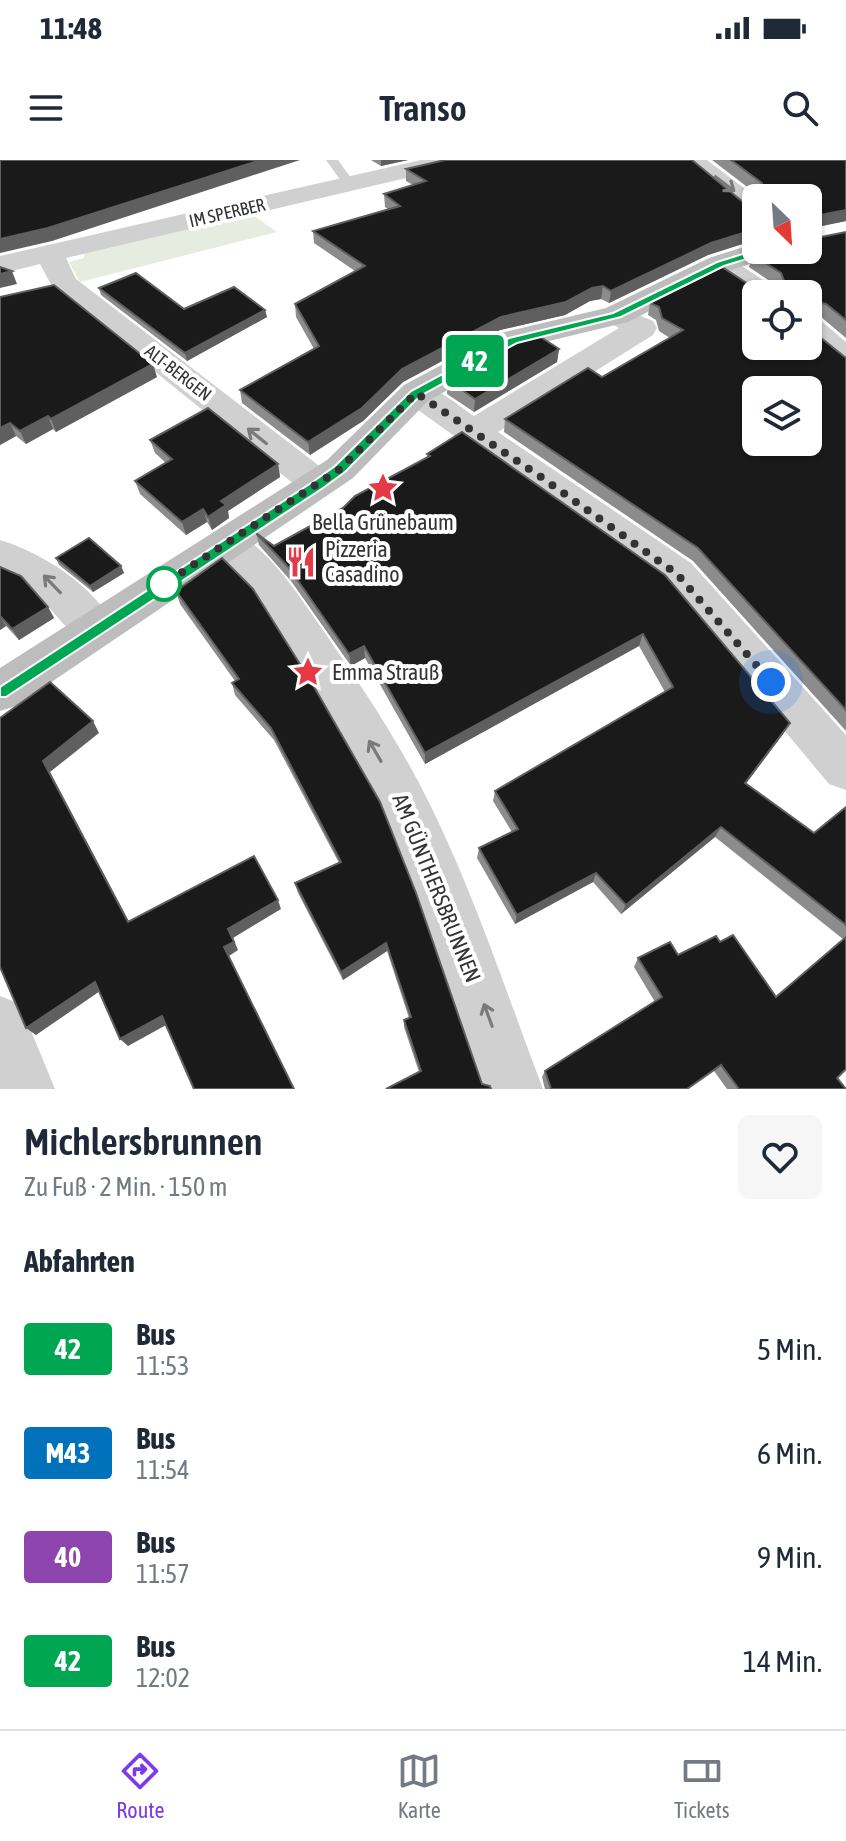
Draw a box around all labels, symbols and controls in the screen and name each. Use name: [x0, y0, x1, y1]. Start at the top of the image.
text: 11:48: [40, 11, 102, 45]
icon: menu: [24, 86, 68, 130]
icon: search: [778, 86, 822, 130]
text: Transo: [379, 87, 467, 129]
one-way arrow: [714, 175, 735, 192]
north arrow: [742, 184, 822, 264]
map controls: [742, 184, 822, 456]
street label: IM SPERBER: [187, 194, 267, 231]
button: locate: [742, 280, 822, 360]
line badge: 42: [439, 335, 511, 387]
street label: ALT-BERGEN: [141, 340, 216, 405]
text: 42: [462, 345, 488, 377]
button: layers: [742, 376, 822, 456]
one-way arrow: [247, 427, 268, 444]
place icon: Bella Grünebaum: [366, 471, 400, 505]
place label: Bella Grünebaum: [312, 509, 454, 535]
place label: Pizzeria Casadino: [325, 536, 400, 587]
restaurant icon: Pizzeria Casadino: [284, 545, 318, 579]
unlabelled marker: [147, 567, 181, 601]
one-way arrow: [43, 574, 62, 594]
place icon: Emma Strauß: [291, 655, 325, 689]
place label: Emma Strauß: [332, 659, 439, 685]
your location: [751, 662, 791, 702]
one-way arrow: [366, 740, 382, 763]
street label: AM GÜNTHERSBRUNNEN: [387, 790, 487, 986]
one-way arrow: [480, 1003, 494, 1028]
button: heart: [738, 1115, 822, 1199]
text: Michlersbrunnen: [24, 1120, 262, 1163]
text: Zu Fuß · 2 Min. · 150 m: [24, 1172, 228, 1202]
text: Abfahrten: [24, 1244, 135, 1278]
text: Bus: [136, 1317, 175, 1351]
text: 5 Min.: [757, 1332, 822, 1366]
text: 42: [55, 1333, 81, 1365]
text: 11:53: [136, 1351, 190, 1381]
text: Bus: [136, 1421, 175, 1455]
text: 6 Min.: [757, 1436, 822, 1470]
text: M43: [45, 1437, 91, 1469]
text: 11:54: [136, 1455, 190, 1485]
text: Bus: [136, 1525, 175, 1559]
text: 9 Min.: [757, 1540, 822, 1574]
text: 40: [55, 1541, 81, 1573]
text: 11:57: [136, 1559, 190, 1589]
text: Bus: [136, 1629, 175, 1663]
text: 14 Min.: [743, 1644, 822, 1678]
text: 42: [55, 1645, 81, 1677]
text: 12:02: [136, 1663, 190, 1693]
tab: Route: [116, 1749, 164, 1823]
tab: Karte: [397, 1749, 441, 1823]
tab: Tickets: [674, 1749, 730, 1823]

